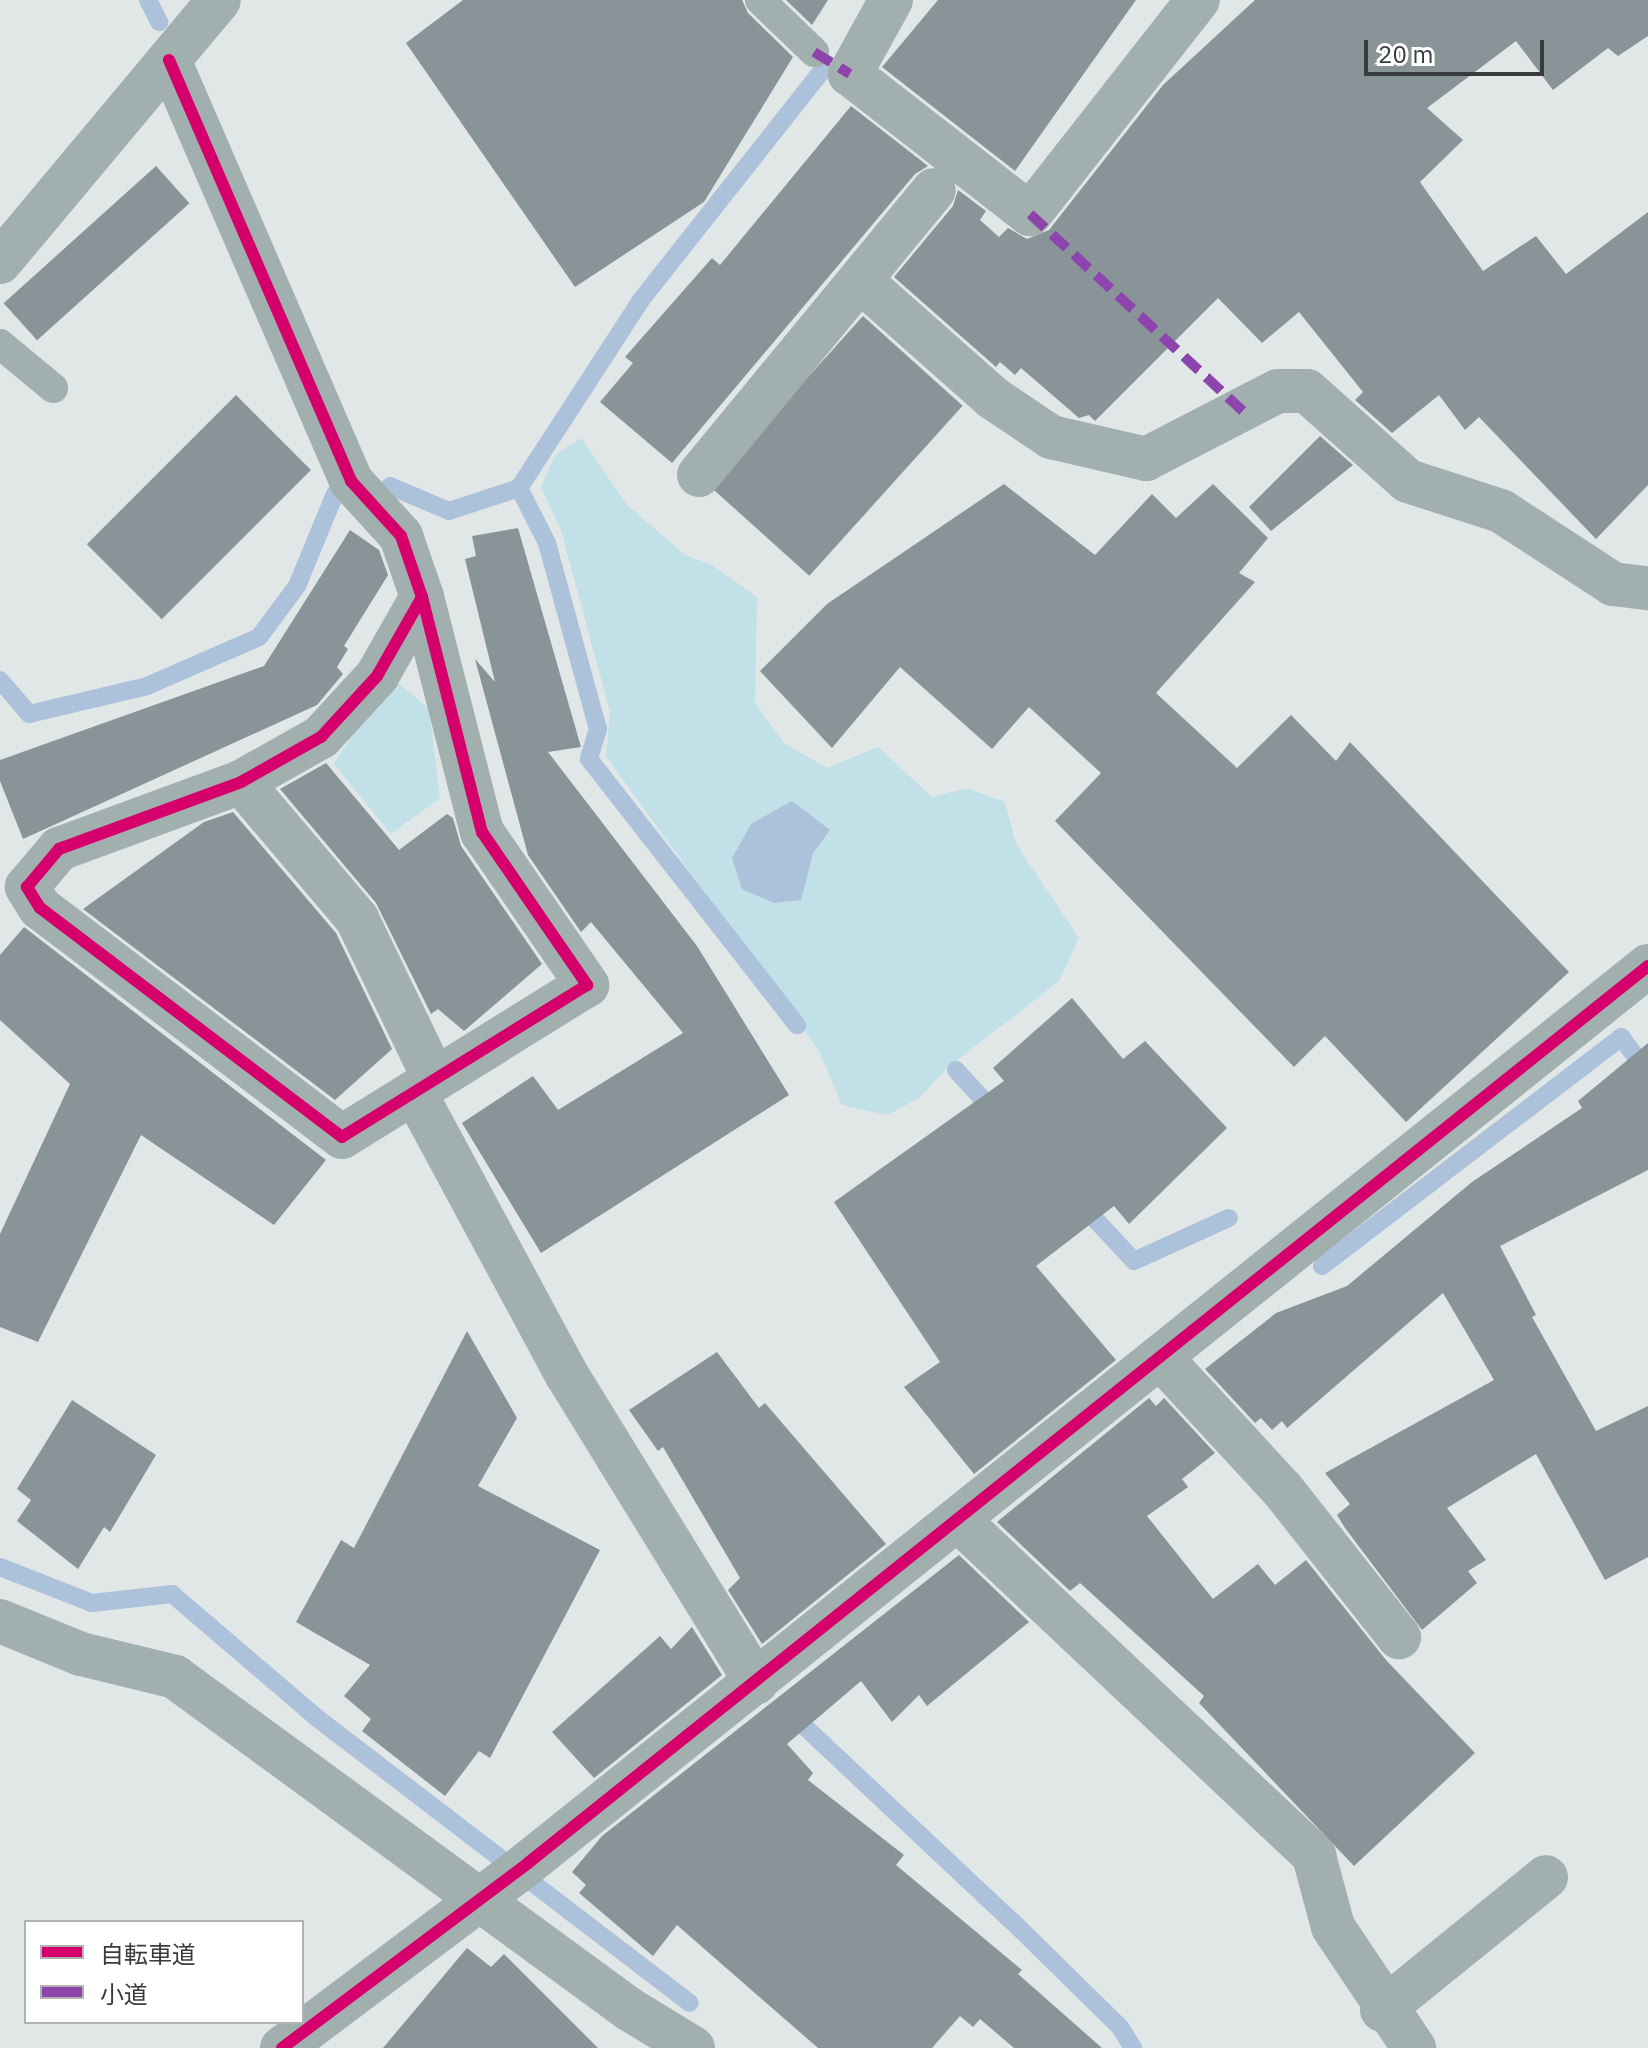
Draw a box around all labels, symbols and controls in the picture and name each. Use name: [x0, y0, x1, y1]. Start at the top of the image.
scale bar: [1368, 24, 1548, 74]
text: 20 m: [1378, 38, 1433, 70]
legend: [24, 1920, 304, 2024]
text: 自転車道: [100, 1938, 196, 1970]
text: 小道: [100, 1978, 148, 2010]

